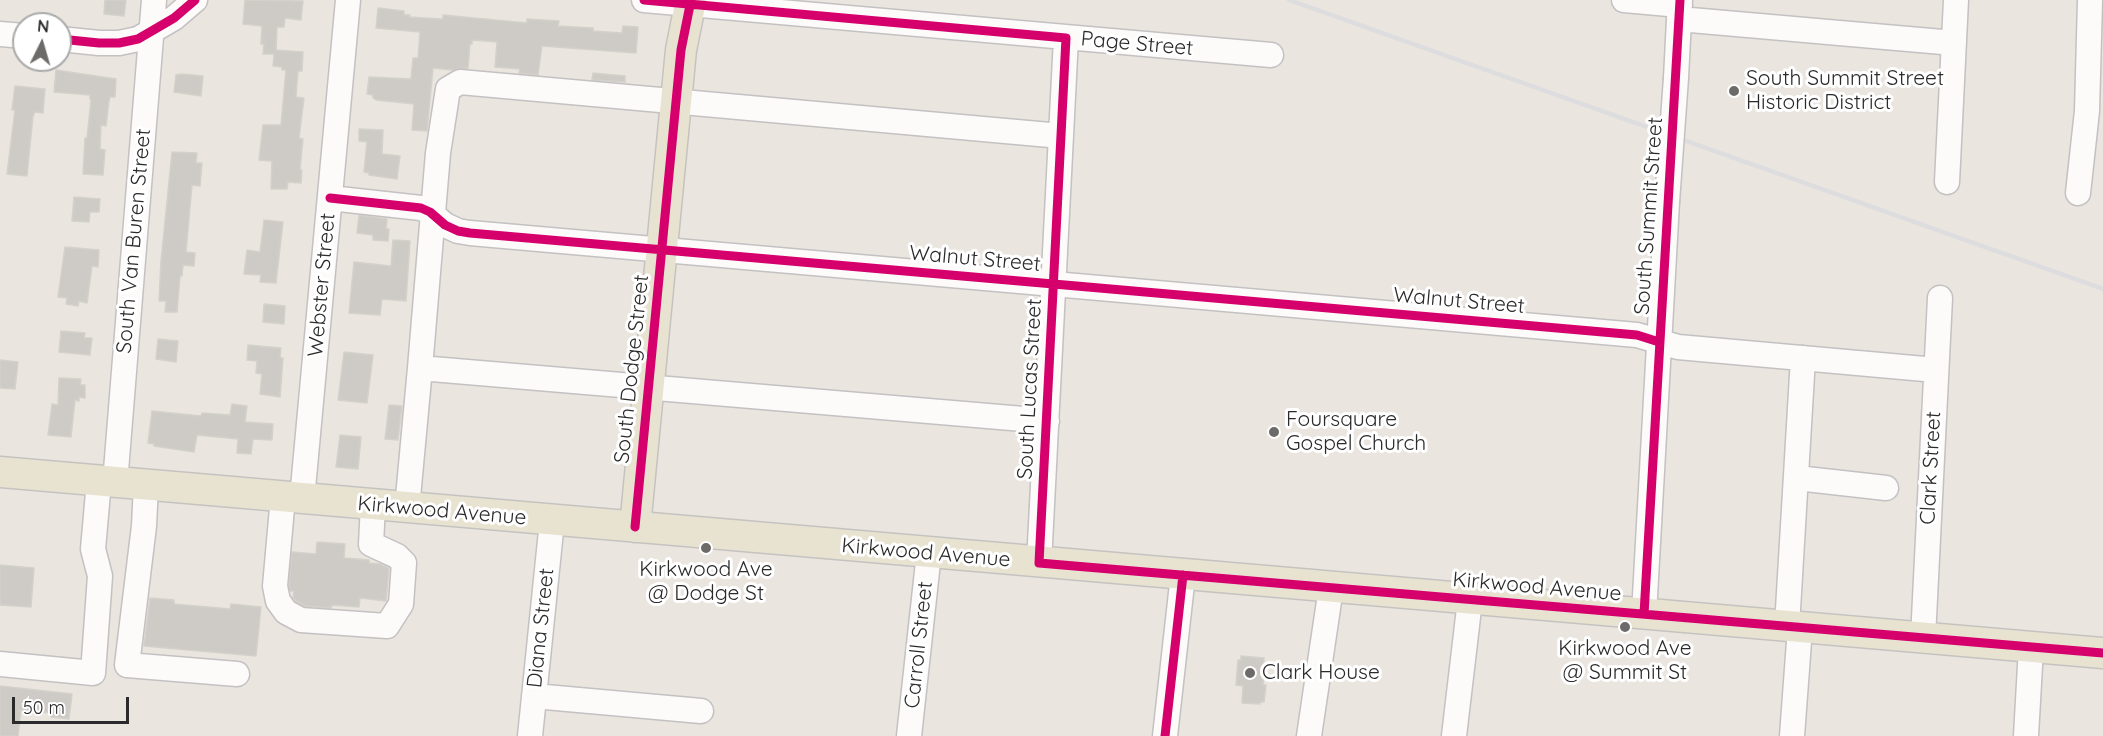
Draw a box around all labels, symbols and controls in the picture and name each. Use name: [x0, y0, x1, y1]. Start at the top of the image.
north arrow: [12, 12, 72, 72]
text: N: [37, 16, 50, 37]
street label: Page Street: [1080, 27, 1194, 61]
place label: South Summit Street Historic District: [1746, 66, 1944, 116]
marker: South Summit Street Historic District: [1727, 84, 1741, 98]
street label: South Summit Street: [1630, 116, 1668, 316]
street label: South Van Buren Street: [112, 127, 156, 355]
street label: Webster Street: [303, 212, 341, 358]
street label: Walnut Street: [908, 241, 1042, 277]
street label: South Dodge Street: [610, 273, 654, 465]
street label: Walnut Street: [1392, 283, 1526, 319]
street label: South Lucas Street: [1013, 298, 1047, 480]
place label: Foursquare Gospel Church: [1286, 407, 1426, 457]
street label: Clark Street: [1915, 411, 1947, 525]
marker: Foursquare Gospel Church: [1267, 425, 1281, 439]
street label: Kirkwood Avenue: [357, 491, 527, 531]
street label: Kirkwood Avenue: [841, 533, 1011, 573]
marker: Kirkwood Ave @ Dodge St: [699, 541, 713, 555]
place label: Kirkwood Ave @ Dodge St: [639, 557, 773, 607]
street label: Diana Street: [522, 567, 560, 689]
street label: Kirkwood Avenue: [1452, 567, 1622, 607]
street label: Carroll Street: [900, 580, 938, 710]
marker: Kirkwood Ave @ Summit St: [1618, 620, 1632, 634]
place label: Kirkwood Ave @ Summit St: [1558, 636, 1692, 686]
place label: Clark House: [1262, 660, 1380, 686]
marker: Clark House: [1243, 666, 1257, 680]
scale bar: [15, 685, 132, 723]
text: 50 m: [23, 696, 65, 719]

